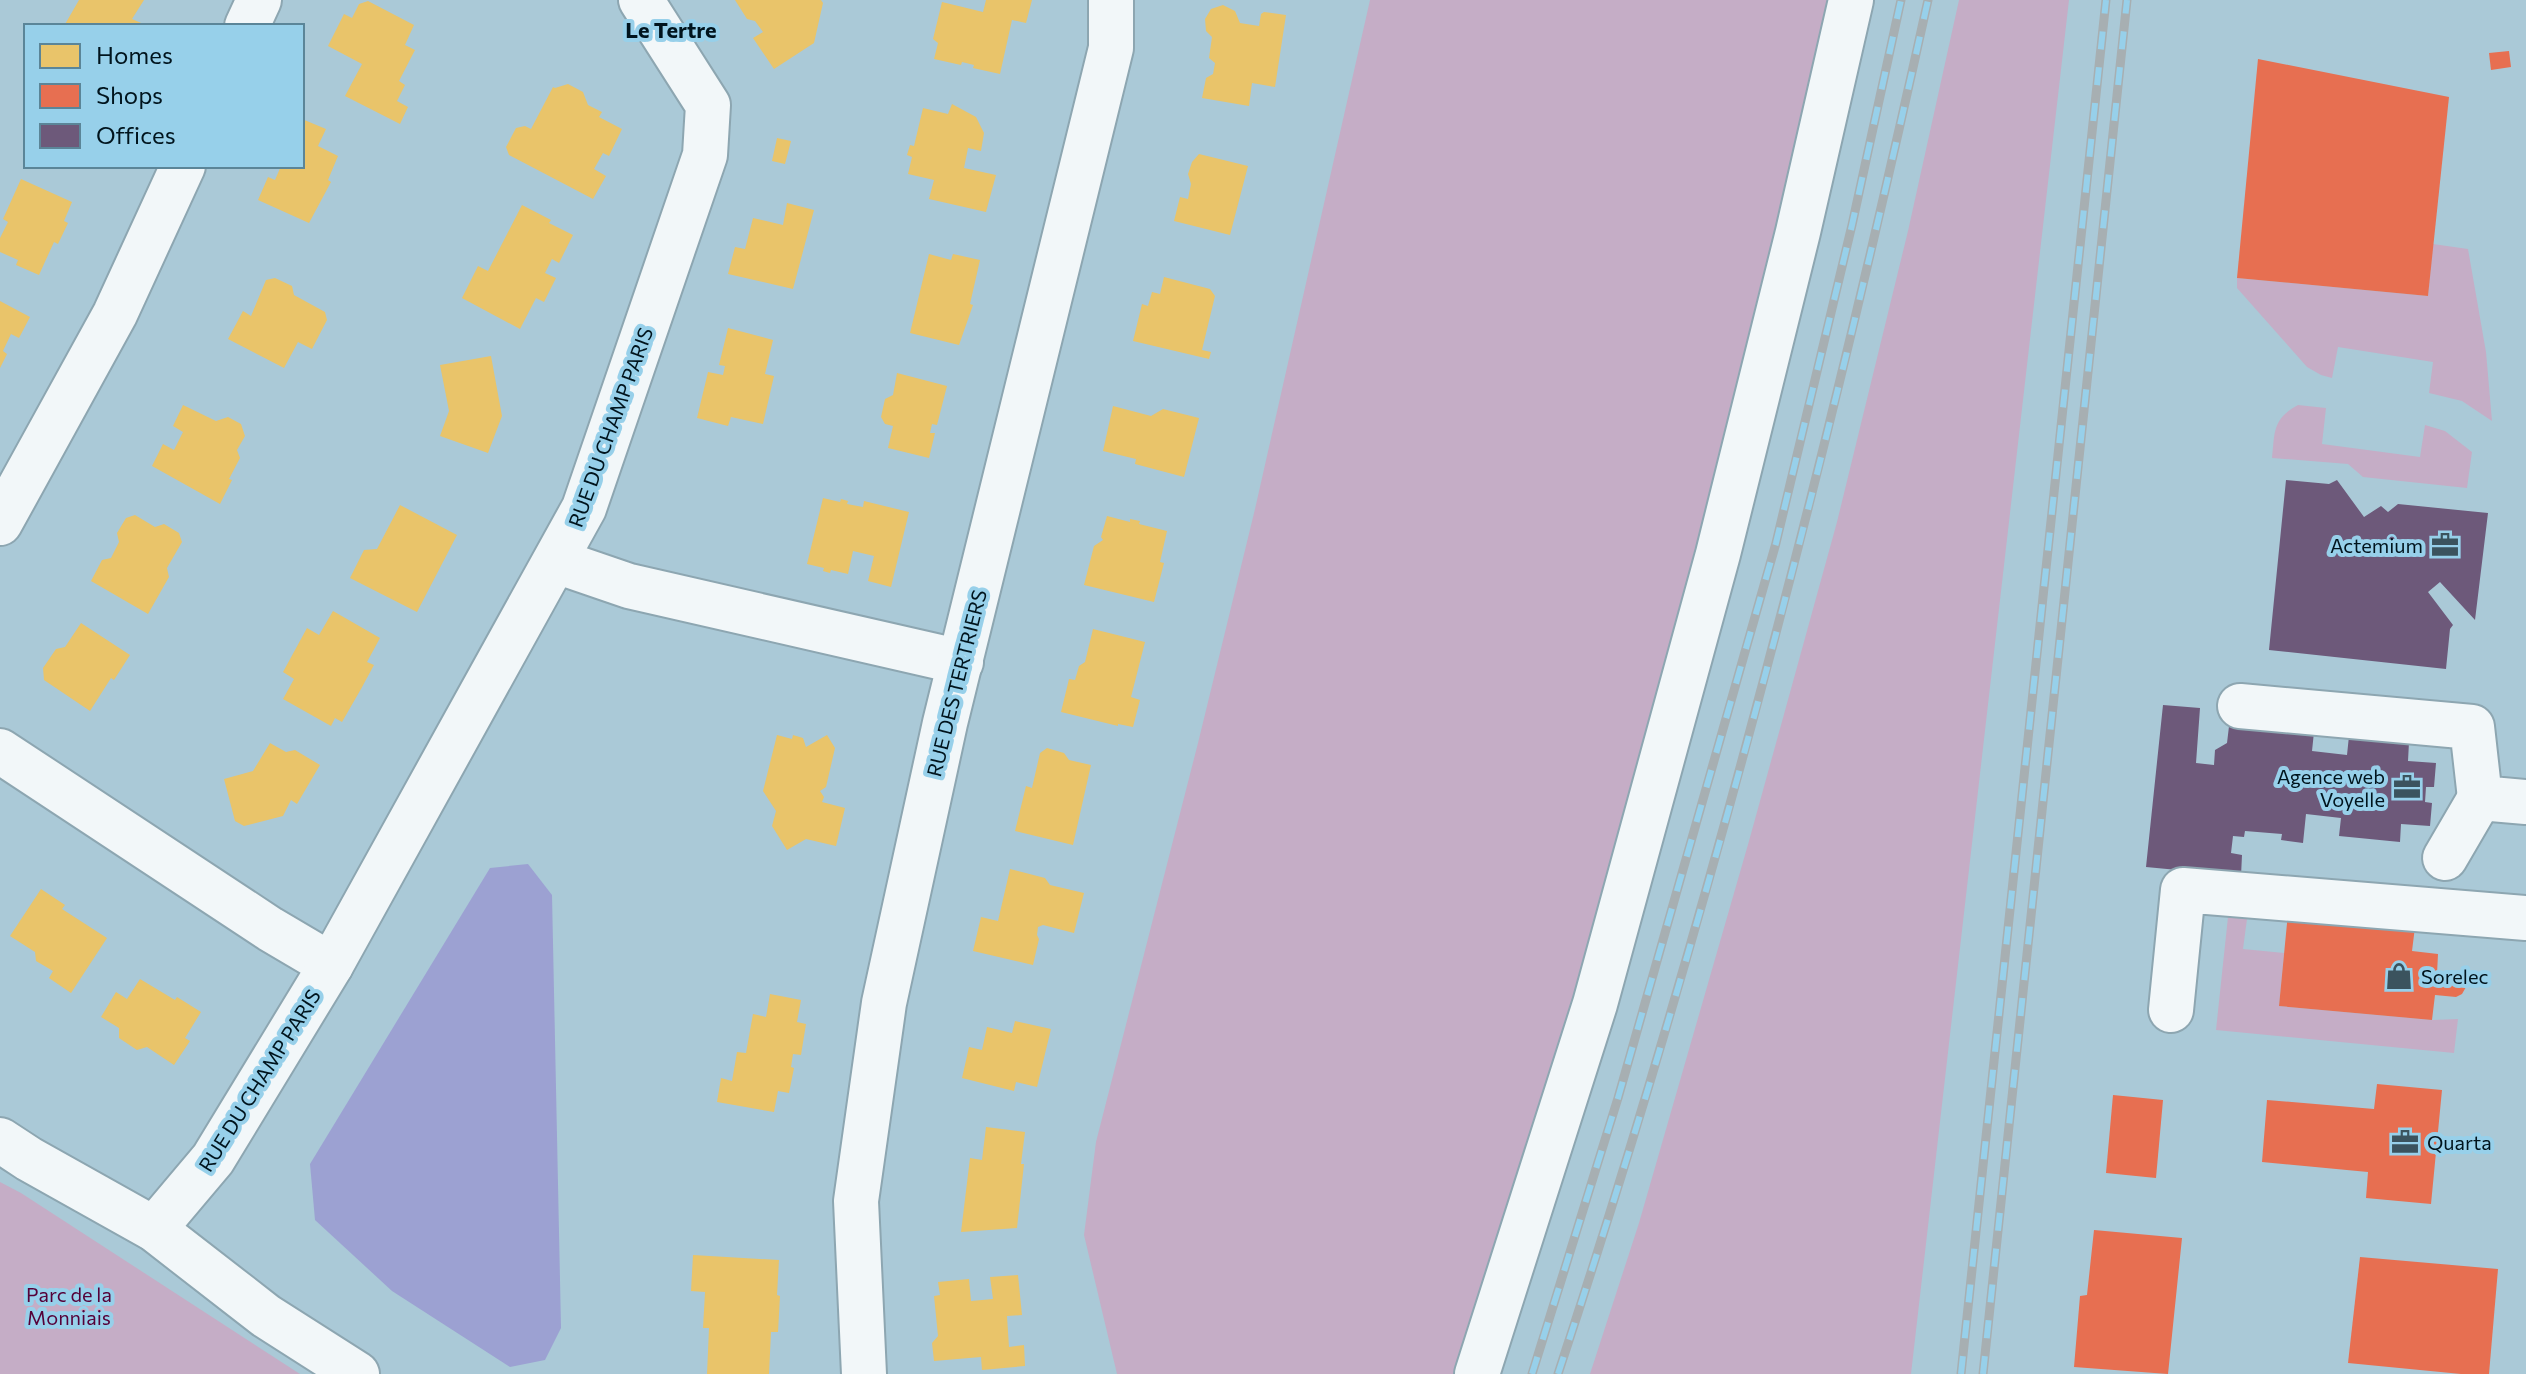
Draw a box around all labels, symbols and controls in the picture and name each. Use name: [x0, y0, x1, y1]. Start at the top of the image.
district label: Le Tertre: [625, 16, 717, 43]
legend: [24, 24, 304, 168]
text: Homes: [96, 40, 173, 69]
text: Shops: [96, 80, 163, 109]
text: Offices: [96, 120, 176, 149]
street label: RUE DU CHAMP PARIS: [563, 324, 657, 530]
office icon: Actemium: [2430, 530, 2460, 560]
place label: Actemium: [2330, 533, 2423, 557]
street label: RUE DES TERTRIERS: [921, 587, 991, 779]
place label: Agence web Voyelle: [2277, 764, 2385, 811]
office icon: Agence web Voyelle: [2392, 772, 2422, 802]
shop icon: Sorelec: [2384, 961, 2414, 991]
place label: Sorelec: [2421, 964, 2488, 988]
street label: RUE DU CHAMP PARIS: [193, 984, 325, 1176]
office icon: Quarta: [2390, 1127, 2420, 1157]
place label: Quarta: [2427, 1130, 2492, 1154]
park label: Parc de la Monniais: [26, 1282, 112, 1329]

